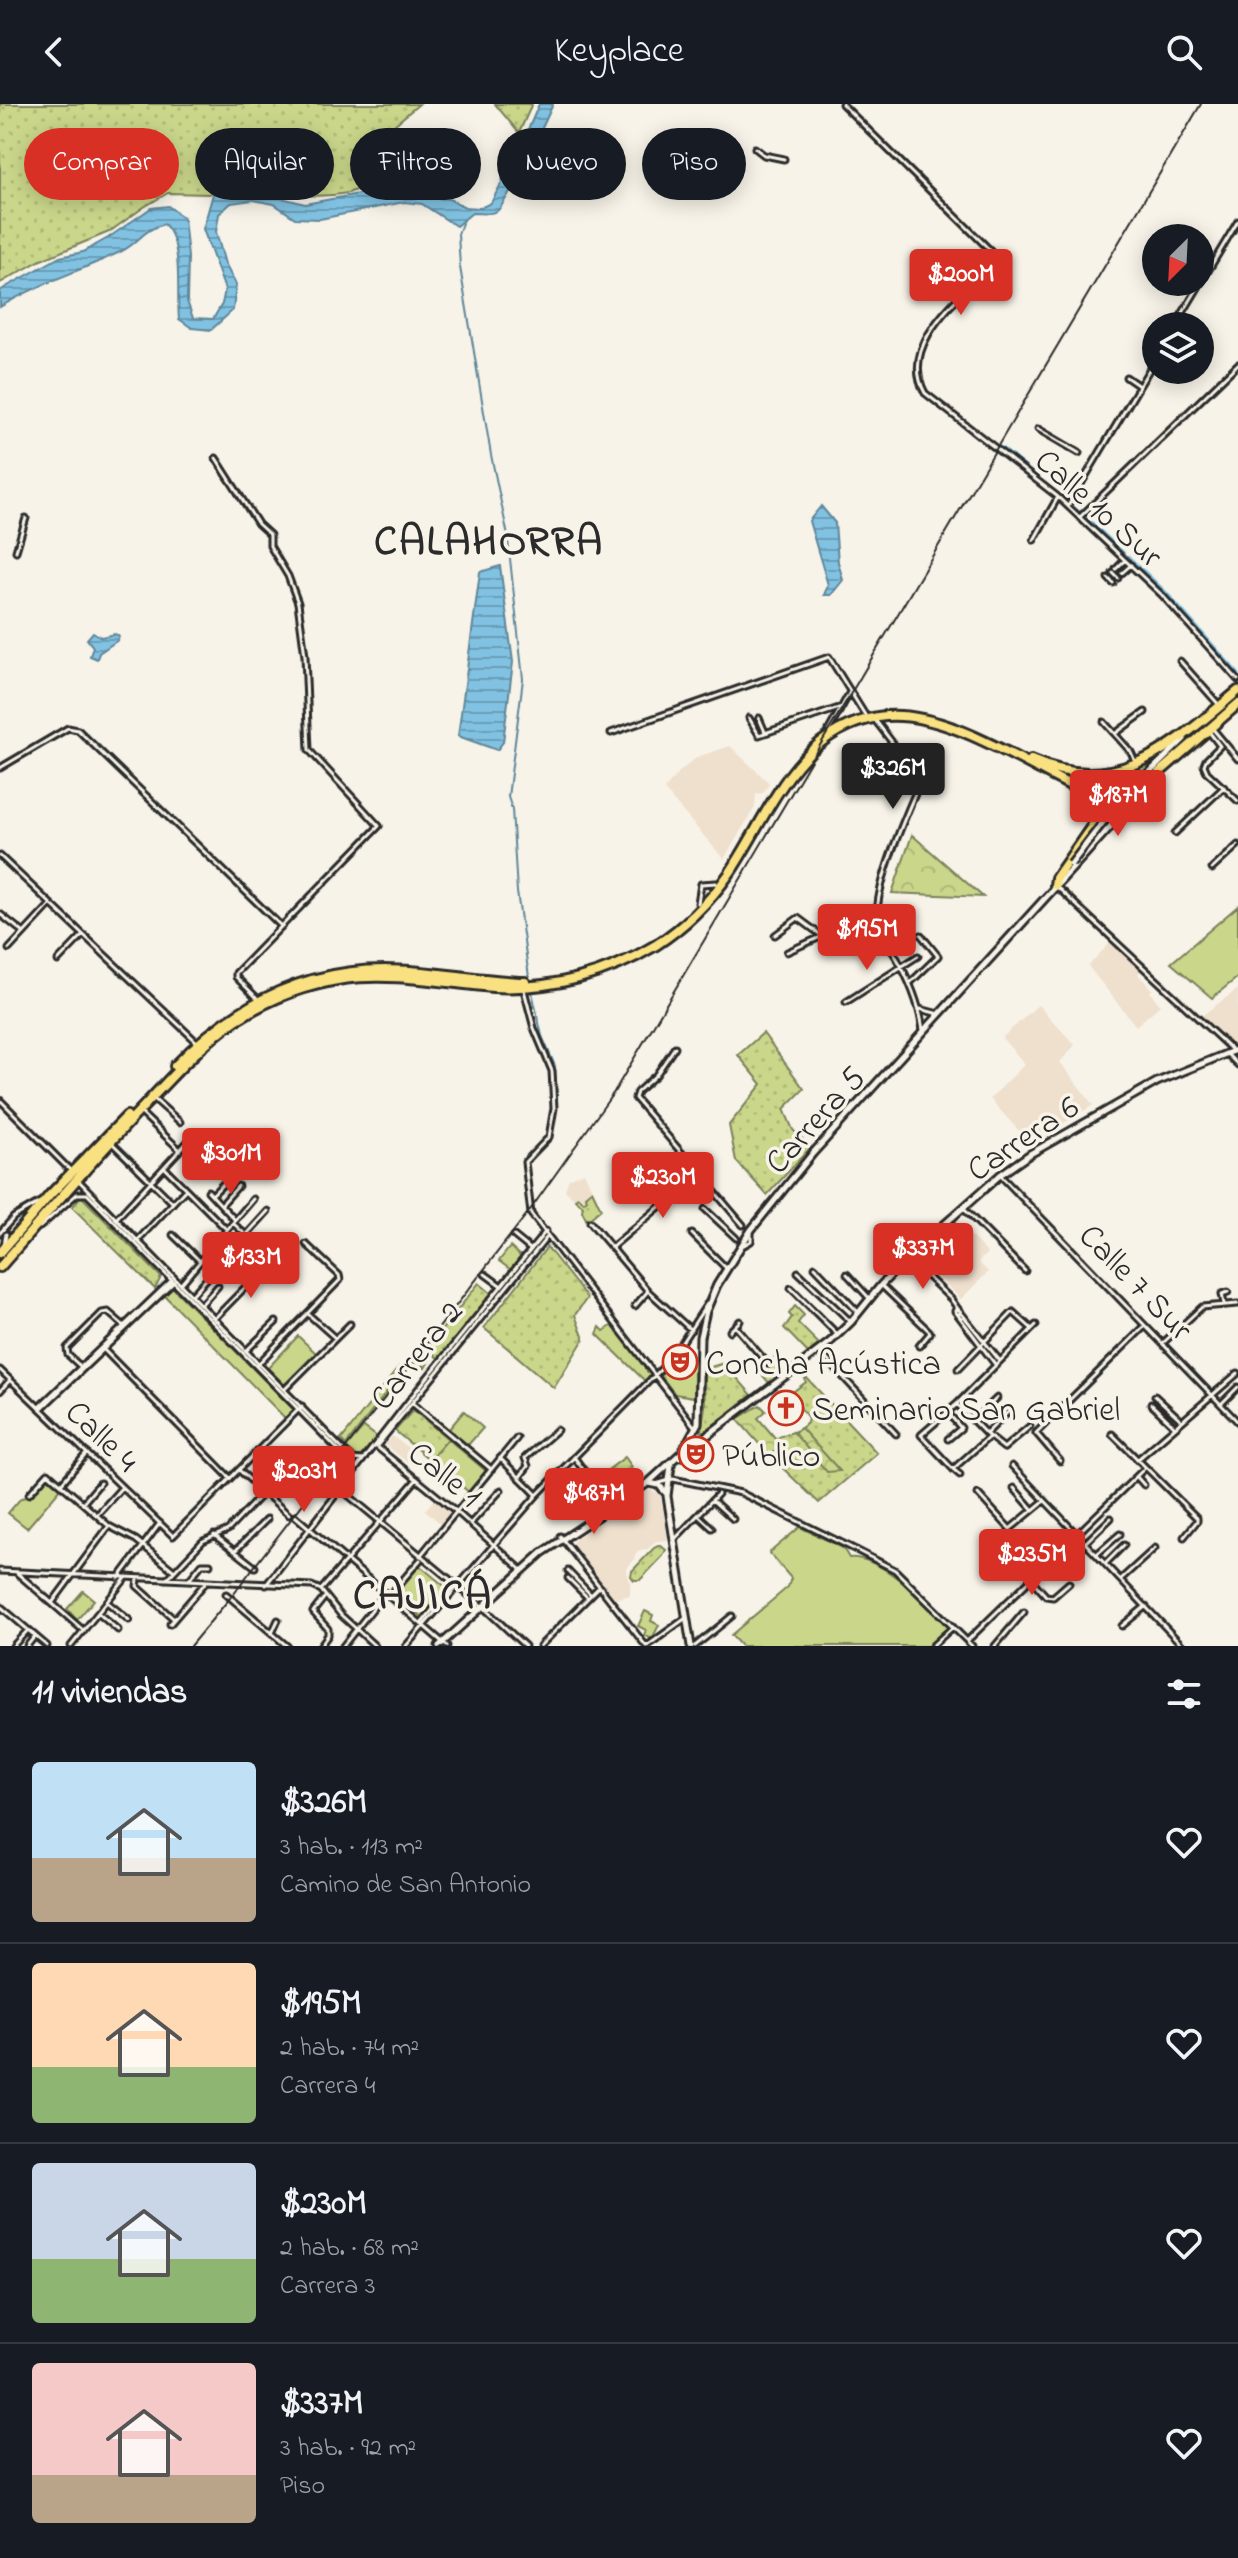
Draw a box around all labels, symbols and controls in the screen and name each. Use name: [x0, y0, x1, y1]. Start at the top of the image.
text: Keyplace: [554, 26, 684, 79]
icon: back: [32, 30, 76, 74]
icon: search: [1162, 30, 1206, 74]
chip: Comprar: [24, 128, 179, 200]
chip: Alquilar: [195, 128, 334, 200]
chip: Filtros: [350, 128, 481, 200]
chip: Nuevo: [497, 128, 626, 200]
chip: Piso: [642, 128, 746, 200]
north arrow: [1142, 224, 1214, 296]
map controls: [1142, 224, 1214, 384]
pin: $200M: [905, 249, 1017, 317]
text: $200M: [928, 256, 994, 294]
button: layers: [1142, 312, 1214, 384]
street label: Calle 10 Sur: [1022, 439, 1173, 582]
district label: CALAHORRA: [374, 513, 604, 574]
pin: $326M: [837, 743, 949, 811]
text: $326M: [860, 750, 926, 788]
pin: $187M: [1062, 770, 1174, 838]
text: $187M: [1088, 777, 1148, 815]
pin: $195M: [811, 904, 923, 972]
text: $195M: [836, 911, 898, 949]
street label: Carrera 5: [755, 1057, 879, 1187]
street label: Carrera 6: [958, 1084, 1090, 1196]
pin: $301M: [175, 1128, 287, 1196]
text: $301M: [200, 1135, 262, 1173]
pin: $230M: [607, 1152, 719, 1220]
text: $230M: [630, 1159, 696, 1197]
street label: Calle 7 Sur: [1065, 1214, 1203, 1354]
pin: $337M: [867, 1223, 979, 1291]
text: $337M: [891, 1230, 955, 1268]
pin: $133M: [195, 1232, 307, 1300]
text: $133M: [220, 1239, 282, 1277]
street label: Carrera 2: [359, 1291, 477, 1422]
place label: Concha Acústica: [706, 1341, 941, 1391]
theatre icon: Concha Acústica: [661, 1343, 699, 1381]
place label: Seminario San Gabriel: [812, 1387, 1120, 1437]
church icon: Seminario San Gabriel: [767, 1389, 805, 1427]
street label: Calle 4: [52, 1390, 149, 1486]
street label: Calle 1: [395, 1431, 492, 1522]
place label: Público: [722, 1433, 821, 1483]
theatre icon: Público: [677, 1435, 715, 1473]
pin: $203M: [248, 1446, 360, 1514]
text: $203M: [271, 1453, 337, 1491]
pin: $487M: [538, 1468, 650, 1536]
text: $487M: [563, 1475, 625, 1513]
pin: $235M: [976, 1529, 1088, 1597]
text: $235M: [997, 1536, 1067, 1574]
district label: CAJICÁ: [353, 1567, 493, 1628]
text: 11 viviendas: [32, 1669, 187, 1719]
icon: filters: [1162, 1672, 1206, 1716]
text: $326M: [280, 1779, 367, 1829]
icon: home: [96, 1794, 192, 1890]
icon: heart: [1162, 1820, 1206, 1864]
text: 3 hab. · 113 m²: [280, 1829, 423, 1867]
text: Camino de San Antonio: [280, 1867, 531, 1905]
text: $195M: [280, 1980, 362, 2030]
icon: home: [96, 1995, 192, 2091]
icon: heart: [1162, 2021, 1206, 2065]
text: 2 hab. · 74 m²: [280, 2030, 419, 2068]
text: Carrera 4: [280, 2068, 375, 2106]
text: $230M: [280, 2180, 367, 2230]
icon: home: [96, 2195, 192, 2291]
icon: heart: [1162, 2221, 1206, 2265]
text: 2 hab. · 68 m²: [280, 2230, 419, 2268]
text: Carrera 3: [280, 2268, 375, 2306]
text: $337M: [280, 2380, 363, 2430]
icon: home: [96, 2395, 192, 2491]
icon: heart: [1162, 2421, 1206, 2465]
text: 3 hab. · 92 m²: [280, 2430, 416, 2468]
text: Piso: [280, 2468, 325, 2506]

